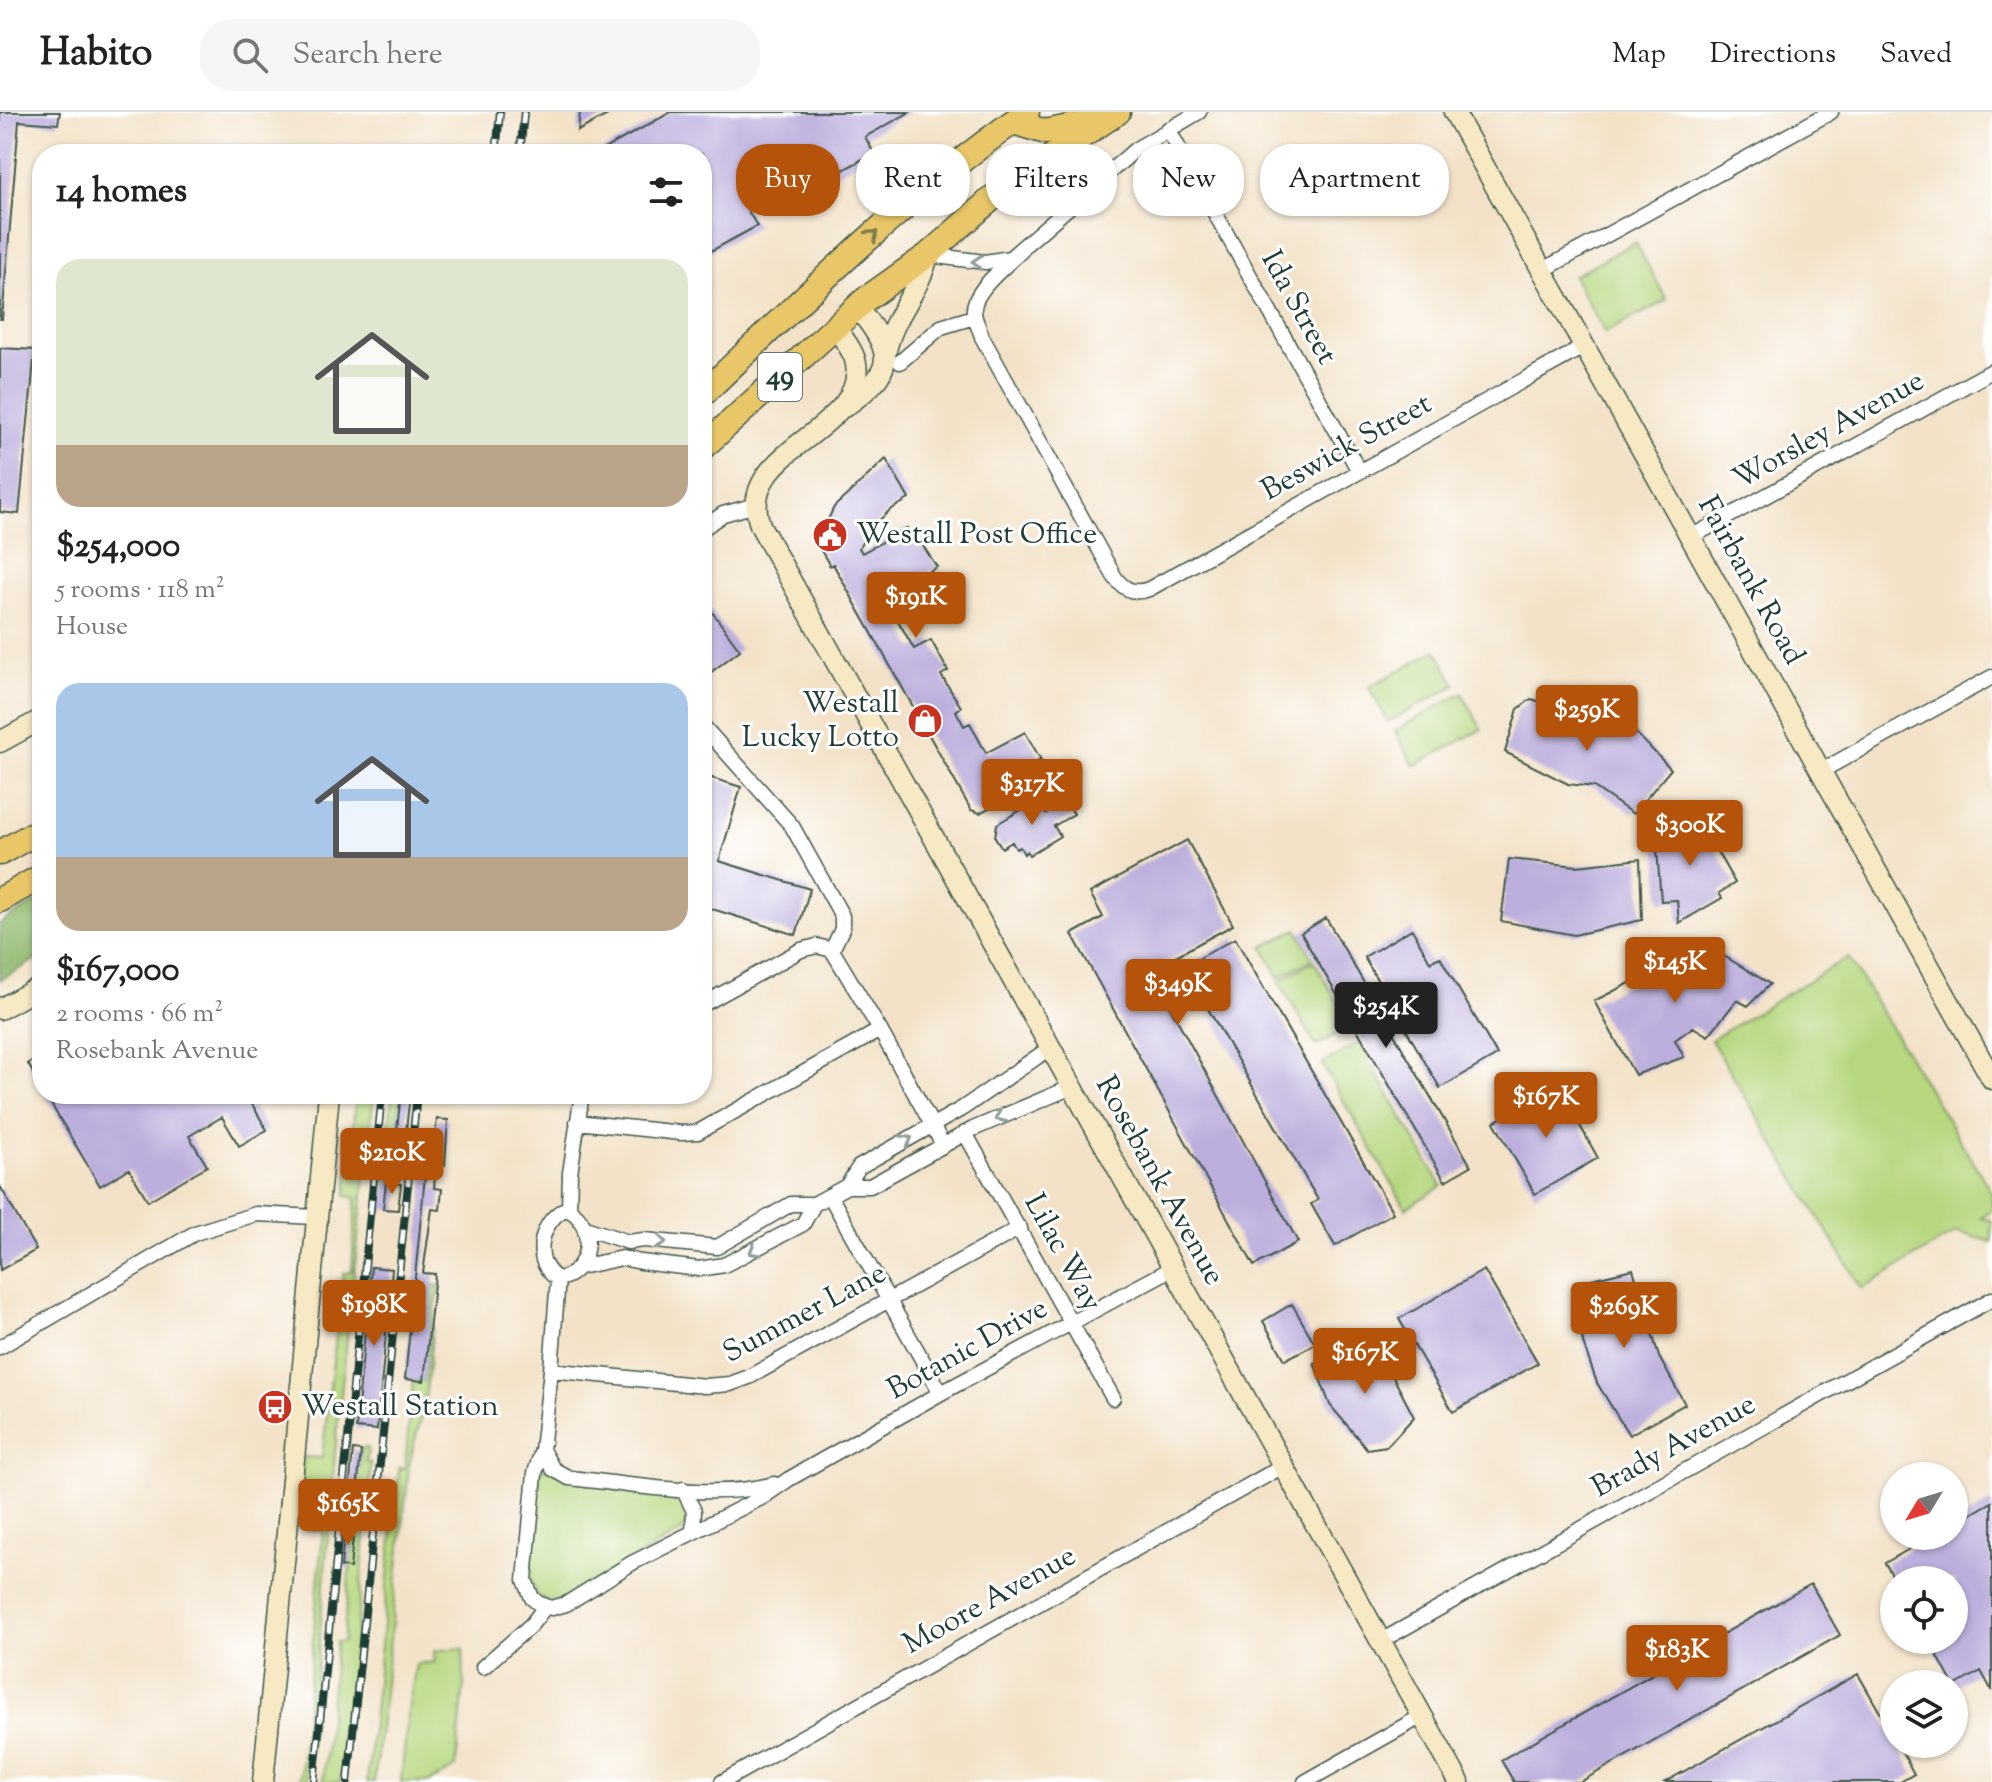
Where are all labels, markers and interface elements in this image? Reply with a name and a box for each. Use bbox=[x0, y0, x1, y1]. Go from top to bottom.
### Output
search box bbox=[200, 19, 760, 91]
text: Habito bbox=[40, 28, 152, 82]
icon: search bbox=[228, 33, 272, 77]
text: Search here bbox=[292, 34, 443, 77]
text: Map bbox=[1612, 35, 1666, 75]
text: Directions bbox=[1710, 35, 1836, 75]
text: Saved bbox=[1880, 35, 1952, 75]
chip: Buy bbox=[736, 144, 840, 216]
chip: Rent bbox=[856, 144, 970, 216]
chip: Filters bbox=[986, 144, 1117, 216]
chip: New bbox=[1133, 144, 1244, 216]
chip: Apartment bbox=[1260, 144, 1449, 216]
text: 14 homes bbox=[56, 168, 187, 217]
icon: filters bbox=[644, 170, 688, 214]
one-way arrow bbox=[864, 231, 879, 245]
street label: Ida Street bbox=[1249, 243, 1347, 373]
one-way arrow bbox=[970, 254, 983, 271]
icon: home bbox=[300, 311, 444, 455]
road number: 49 bbox=[758, 353, 802, 401]
street label: Worsley Avenue bbox=[1725, 361, 1933, 501]
street label: Beswick Street bbox=[1254, 383, 1440, 513]
street label: Fairbank Road bbox=[1686, 489, 1814, 673]
place label: Westall Post Office bbox=[856, 514, 1097, 557]
public building icon: Westall Post Office bbox=[811, 516, 849, 554]
text: $254,000 bbox=[56, 523, 180, 572]
text: 5 rooms · 118 m² bbox=[56, 572, 224, 609]
pin: $191K bbox=[860, 572, 972, 640]
text: $191K bbox=[885, 579, 947, 616]
text: House bbox=[56, 609, 128, 646]
place label: Westall Lucky Lotto bbox=[742, 683, 899, 760]
pin: $259K bbox=[1531, 685, 1643, 753]
text: $259K bbox=[1554, 692, 1620, 729]
shop icon: Westall Lucky Lotto bbox=[906, 702, 944, 740]
icon: home bbox=[300, 735, 444, 879]
pin: $317K bbox=[976, 759, 1088, 827]
text: $317K bbox=[999, 766, 1065, 803]
pin: $300K bbox=[1634, 800, 1746, 868]
text: $300K bbox=[1655, 807, 1725, 844]
pin: $145K bbox=[1619, 937, 1731, 1005]
text: $145K bbox=[1643, 944, 1707, 981]
text: $167,000 bbox=[56, 947, 180, 996]
pin: $349K bbox=[1122, 959, 1234, 1027]
text: $349K bbox=[1144, 966, 1212, 1003]
pin: $254K bbox=[1330, 982, 1442, 1050]
text: $254K bbox=[1353, 989, 1419, 1026]
text: 2 rooms · 66 m² bbox=[56, 996, 223, 1033]
text: Rosebank Avenue bbox=[56, 1033, 258, 1070]
street label: Rosebank Avenue bbox=[1084, 1068, 1234, 1294]
pin: $167K bbox=[1490, 1072, 1602, 1140]
text: $167K bbox=[1512, 1079, 1580, 1116]
one-way arrow bbox=[994, 1107, 1008, 1123]
pin: $210K bbox=[336, 1128, 448, 1196]
one-way arrow bbox=[898, 1134, 912, 1150]
text: $210K bbox=[358, 1135, 426, 1172]
street label: Lilac Way bbox=[1012, 1186, 1112, 1320]
one-way arrow bbox=[655, 1233, 668, 1250]
one-way arrow bbox=[748, 1241, 763, 1256]
street label: Summer Lane bbox=[716, 1253, 894, 1375]
pin: $198K bbox=[318, 1280, 430, 1348]
pin: $269K bbox=[1568, 1282, 1680, 1350]
text: $198K bbox=[341, 1287, 407, 1324]
street label: Botanic Drive bbox=[880, 1288, 1056, 1412]
text: $269K bbox=[1589, 1289, 1659, 1326]
pin: $167K bbox=[1309, 1328, 1421, 1396]
text: $167K bbox=[1331, 1335, 1399, 1372]
street label: Brady Avenue bbox=[1584, 1384, 1764, 1510]
place label: Westall Station bbox=[301, 1386, 499, 1429]
bus stop icon: Westall Station bbox=[256, 1388, 294, 1426]
north arrow bbox=[1880, 1462, 1968, 1550]
map controls bbox=[1880, 1462, 1968, 1758]
pin: $165K bbox=[292, 1479, 404, 1547]
text: $165K bbox=[316, 1486, 380, 1523]
street label: Moore Avenue bbox=[896, 1536, 1084, 1666]
button: locate bbox=[1880, 1566, 1968, 1654]
pin: $183K bbox=[1621, 1625, 1733, 1693]
text: $183K bbox=[1644, 1632, 1710, 1669]
button: layers bbox=[1880, 1670, 1968, 1758]

